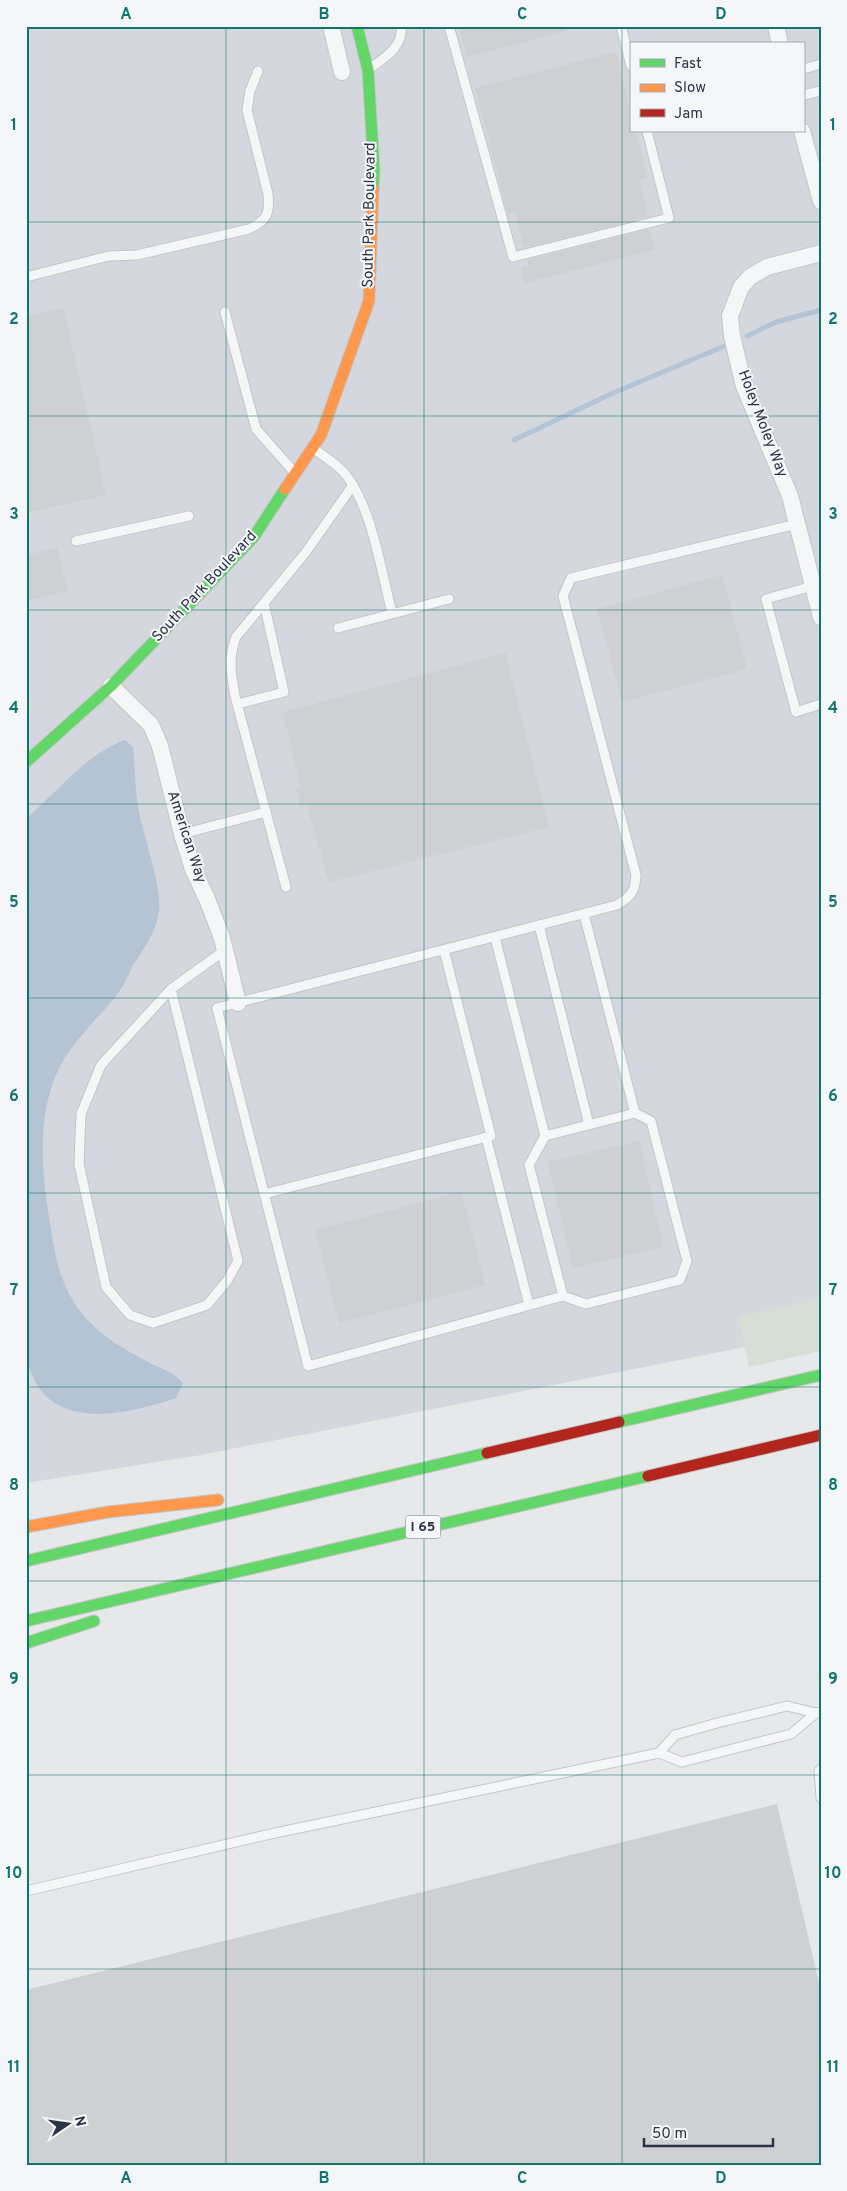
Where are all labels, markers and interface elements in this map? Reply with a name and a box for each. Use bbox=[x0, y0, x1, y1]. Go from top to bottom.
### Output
text: A bbox=[120, 5, 132, 25]
text: B bbox=[318, 5, 330, 25]
text: C bbox=[517, 5, 527, 25]
text: D bbox=[715, 5, 727, 25]
legend bbox=[630, 42, 804, 132]
text: Fast bbox=[674, 55, 702, 74]
text: Slow bbox=[674, 79, 706, 98]
text: Jam bbox=[674, 105, 703, 124]
text: 1 bbox=[11, 116, 17, 136]
text: 1 bbox=[830, 116, 836, 136]
street label: South Park Boulevard bbox=[359, 142, 381, 288]
text: 2 bbox=[9, 310, 19, 330]
text: 2 bbox=[828, 310, 838, 330]
street label: Holey Moley Way bbox=[733, 368, 791, 480]
text: 3 bbox=[9, 505, 19, 525]
text: 3 bbox=[828, 505, 838, 525]
street label: South Park Boulevard bbox=[149, 527, 261, 647]
text: 4 bbox=[9, 699, 19, 719]
text: 4 bbox=[828, 699, 838, 719]
street label: American Way bbox=[162, 788, 210, 886]
text: 5 bbox=[9, 893, 19, 913]
text: 5 bbox=[828, 893, 838, 913]
text: 6 bbox=[9, 1087, 19, 1107]
text: 6 bbox=[828, 1087, 838, 1107]
text: 7 bbox=[10, 1281, 18, 1301]
text: 7 bbox=[829, 1281, 837, 1301]
text: 8 bbox=[9, 1476, 19, 1496]
text: 8 bbox=[828, 1476, 838, 1496]
road number: I 65 bbox=[406, 1515, 440, 1538]
text: 9 bbox=[9, 1670, 19, 1690]
text: 9 bbox=[828, 1670, 838, 1690]
text: 10 bbox=[6, 1864, 22, 1884]
text: 10 bbox=[825, 1864, 841, 1884]
text: 11 bbox=[8, 2058, 20, 2078]
text: 11 bbox=[827, 2058, 839, 2078]
north arrow bbox=[42, 2098, 92, 2148]
text: N bbox=[70, 2115, 89, 2128]
scale bar bbox=[644, 2116, 773, 2148]
text: 50 m bbox=[652, 2125, 687, 2144]
text: A bbox=[120, 2169, 132, 2189]
text: B bbox=[318, 2169, 330, 2189]
text: C bbox=[517, 2169, 527, 2189]
text: D bbox=[715, 2169, 727, 2189]

